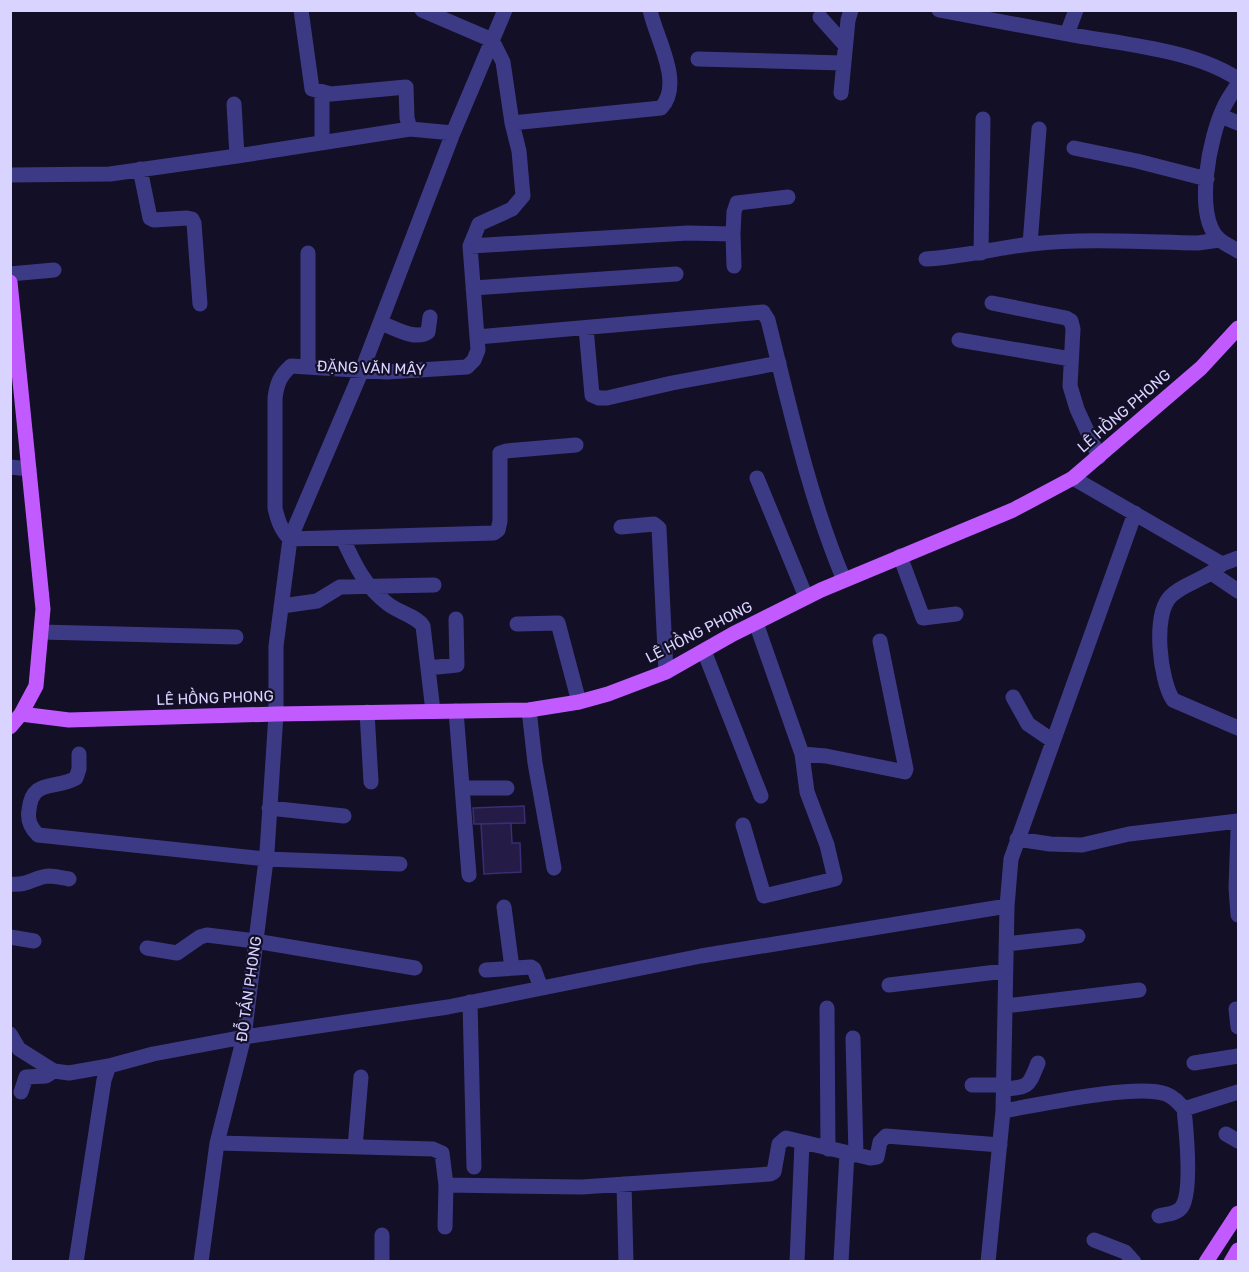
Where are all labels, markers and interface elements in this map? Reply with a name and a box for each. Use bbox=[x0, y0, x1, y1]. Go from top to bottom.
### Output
street label: ĐẶNG VĂN MÂY bbox=[317, 357, 426, 379]
street label: LÊ HỒNG PHONG bbox=[1073, 364, 1174, 456]
street label: LÊ HỒNG PHONG bbox=[642, 596, 755, 667]
street label: LÊ HỒNG PHONG bbox=[156, 685, 274, 709]
street label: ĐỖ TẤN PHONG bbox=[231, 935, 265, 1043]

